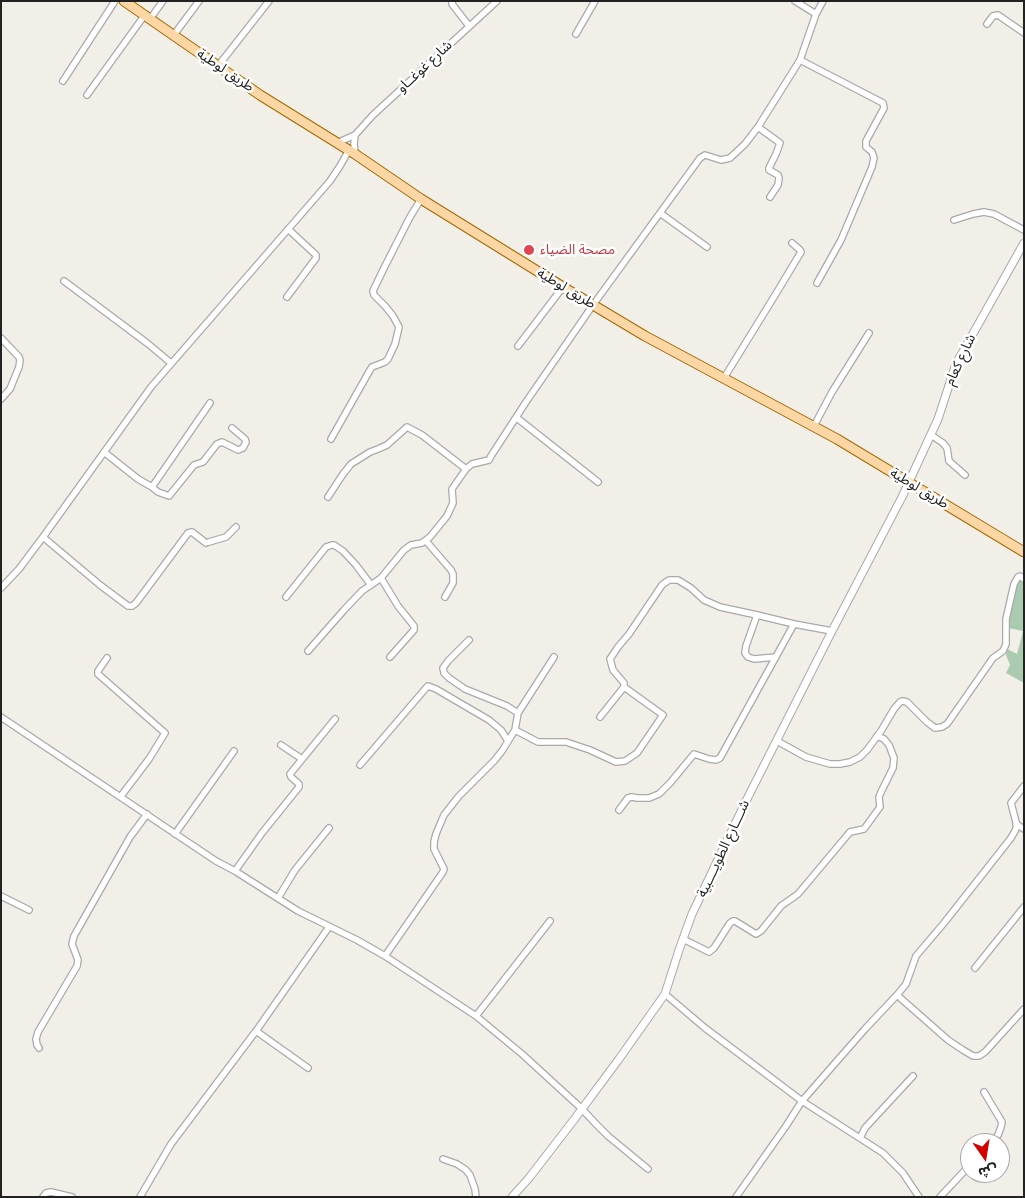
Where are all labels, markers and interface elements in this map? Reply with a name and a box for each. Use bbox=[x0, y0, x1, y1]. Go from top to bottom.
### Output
street label: شارع غوغــاو bbox=[394, 37, 456, 97]
street label: طريق لوطية bbox=[193, 46, 257, 96]
place label: مصحة الضياء bbox=[540, 242, 615, 258]
marker: مصحة الضياء bbox=[522, 243, 536, 257]
street label: طريق لوطية bbox=[534, 265, 598, 313]
street label: شارع كعام bbox=[942, 332, 980, 388]
street label: طريق لوطية bbox=[887, 465, 951, 513]
street label: شــــارع الطويــــبية bbox=[694, 798, 754, 900]
north arrow bbox=[960, 1133, 1010, 1183]
text: ش bbox=[977, 1162, 999, 1182]

